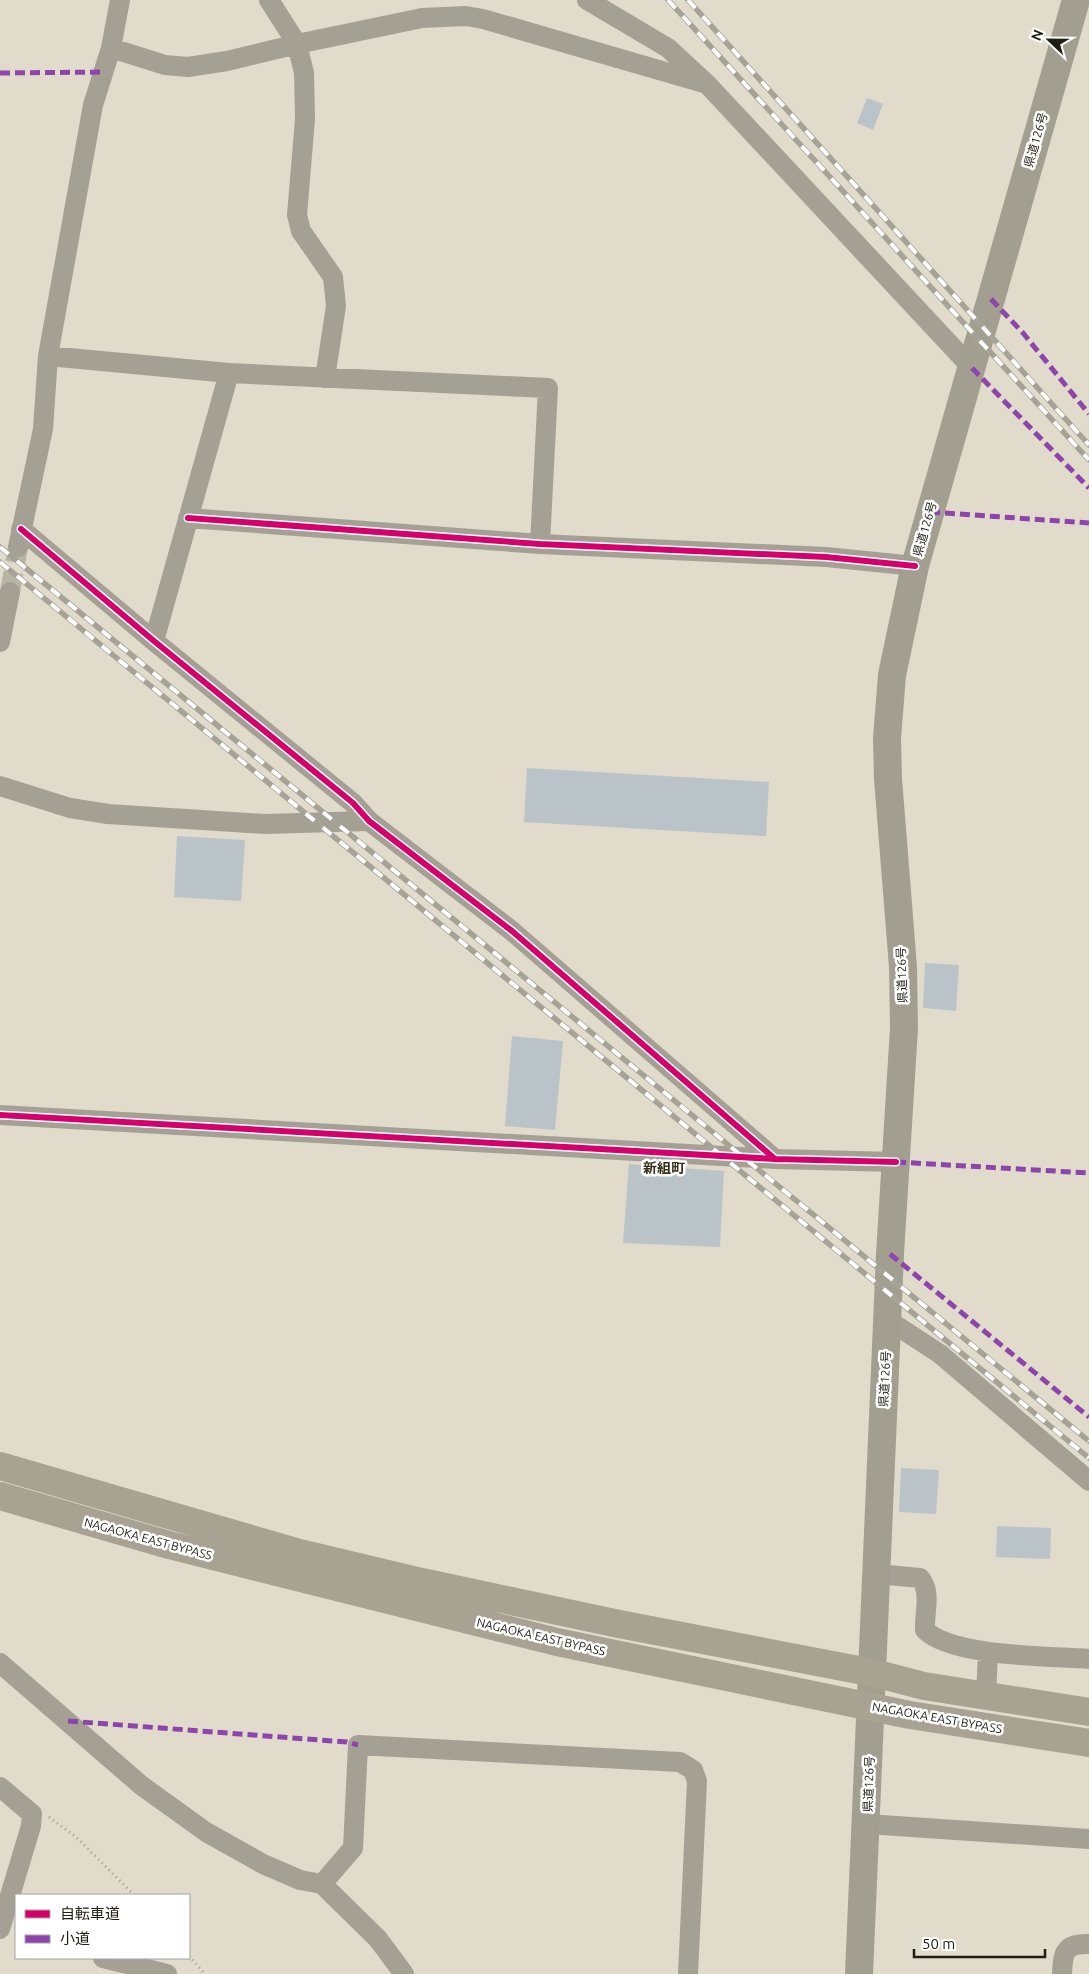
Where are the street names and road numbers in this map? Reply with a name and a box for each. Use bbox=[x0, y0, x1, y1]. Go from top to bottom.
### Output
street label: 県道126号 bbox=[1022, 111, 1050, 169]
street label: 県道126号 bbox=[911, 500, 939, 558]
street label: 県道126号 bbox=[894, 947, 909, 1003]
street label: 県道126号 bbox=[877, 1351, 892, 1407]
street label: NAGAOKA EAST BYPASS bbox=[83, 1515, 213, 1562]
street label: NAGAOKA EAST BYPASS bbox=[476, 1615, 607, 1658]
street label: NAGAOKA EAST BYPASS bbox=[871, 1700, 1003, 1735]
street label: 県道126号 bbox=[861, 1756, 876, 1812]

